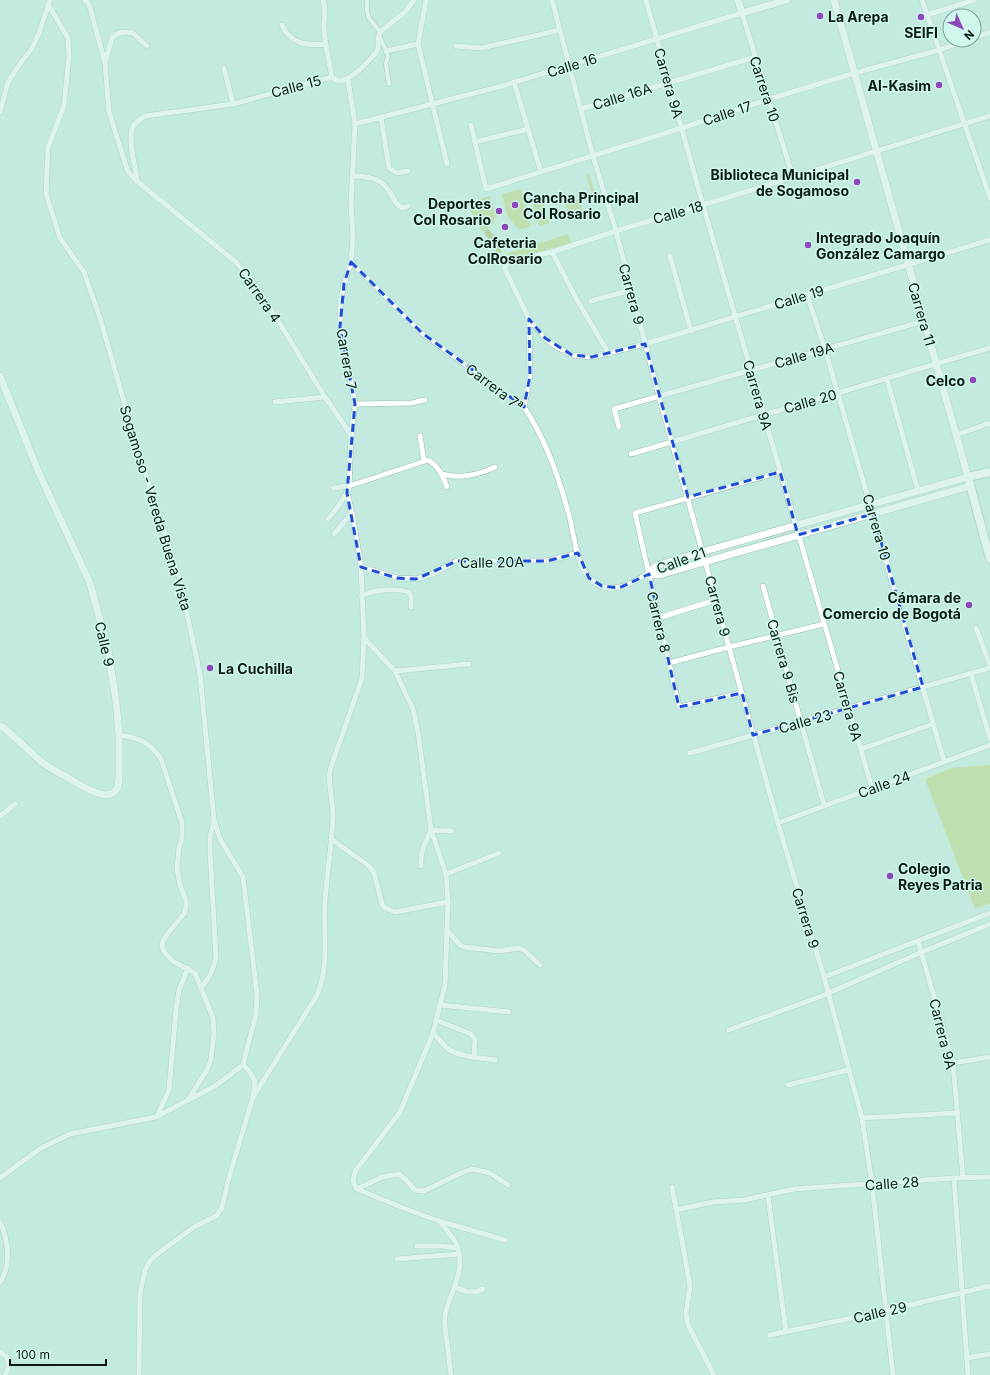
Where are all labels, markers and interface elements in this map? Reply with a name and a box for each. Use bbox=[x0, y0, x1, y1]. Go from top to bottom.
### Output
place label: La Arepa bbox=[828, 8, 889, 25]
north arrow bbox=[942, 8, 982, 48]
marker: La Arepa bbox=[815, 11, 825, 21]
marker: SEIFI bbox=[916, 12, 926, 22]
place label: SEIFI bbox=[904, 24, 938, 41]
text: N bbox=[961, 27, 977, 43]
street label: Carrera 9A bbox=[651, 46, 687, 120]
street label: Calle 16 bbox=[545, 49, 599, 81]
street label: Carrera 10 bbox=[746, 54, 784, 124]
street label: Calle 15 bbox=[269, 71, 323, 101]
place label: Al-Kasim bbox=[868, 77, 931, 94]
street label: Calle 16A bbox=[590, 79, 654, 113]
marker: Al-Kasim bbox=[934, 80, 944, 90]
street label: Calle 17 bbox=[700, 97, 754, 129]
place label: Biblioteca Municipal de Sogamoso bbox=[711, 166, 849, 199]
marker: Biblioteca Municipal de Sogamoso bbox=[852, 177, 862, 187]
place label: Cancha Principal Col Rosario bbox=[523, 189, 639, 222]
place label: Deportes Col Rosario bbox=[413, 195, 491, 228]
street label: Calle 18 bbox=[651, 197, 705, 227]
marker: Cancha Principal Col Rosario bbox=[510, 200, 520, 210]
marker: Deportes Col Rosario bbox=[494, 206, 504, 216]
marker: Cafeteria ColRosario bbox=[500, 222, 510, 232]
place label: Integrado Joaquín González Camargo bbox=[816, 229, 946, 262]
place label: Cafeteria ColRosario bbox=[468, 234, 543, 267]
marker: Integrado Joaquín González Camargo bbox=[803, 240, 813, 250]
street label: Carrera 9 bbox=[616, 262, 648, 326]
street label: Carrera 4 bbox=[235, 264, 285, 326]
street label: Carrera 11 bbox=[905, 280, 939, 348]
street label: Calle 19 bbox=[772, 281, 826, 313]
street label: Carrera 7 bbox=[333, 327, 361, 391]
street label: Calle 19A bbox=[772, 338, 836, 372]
street label: Carrera 9A bbox=[740, 358, 776, 432]
street label: Carrera 7ª bbox=[463, 360, 527, 414]
place label: Celco bbox=[926, 372, 965, 389]
marker: Celco bbox=[968, 375, 978, 385]
street label: Calle 20 bbox=[782, 385, 838, 417]
street label: Sogamoso - Vereda Buena Vista bbox=[117, 403, 195, 613]
street label: Carrera 10 bbox=[859, 492, 895, 562]
street label: Calle 21 bbox=[654, 543, 708, 577]
street label: Calle 20A bbox=[460, 553, 524, 571]
street label: Carrera 9 bbox=[702, 574, 734, 638]
place label: Cámara de Comercio de Bogotá bbox=[823, 589, 961, 622]
street label: Carrera 8 bbox=[644, 590, 674, 654]
marker: Cámara de Comercio de Bogotá bbox=[964, 600, 974, 610]
street label: Carrera 9 Bis bbox=[764, 617, 804, 705]
street label: Calle 9 bbox=[92, 620, 118, 668]
place label: La Cuchilla bbox=[218, 660, 293, 677]
marker: La Cuchilla bbox=[205, 663, 215, 673]
street label: Carrera 9A bbox=[830, 669, 866, 743]
street label: Calle 23 bbox=[777, 705, 833, 737]
street label: Calle 24 bbox=[856, 767, 912, 801]
place label: Colegio Reyes Patria bbox=[898, 860, 983, 893]
marker: Colegio Reyes Patria bbox=[885, 871, 895, 881]
street label: Carrera 9 bbox=[789, 886, 823, 950]
street label: Carrera 9A bbox=[926, 997, 960, 1071]
street label: Calle 28 bbox=[864, 1173, 920, 1193]
street label: Calle 29 bbox=[852, 1298, 908, 1326]
scale bar bbox=[10, 1341, 106, 1367]
text: 100 m bbox=[16, 1347, 50, 1362]

